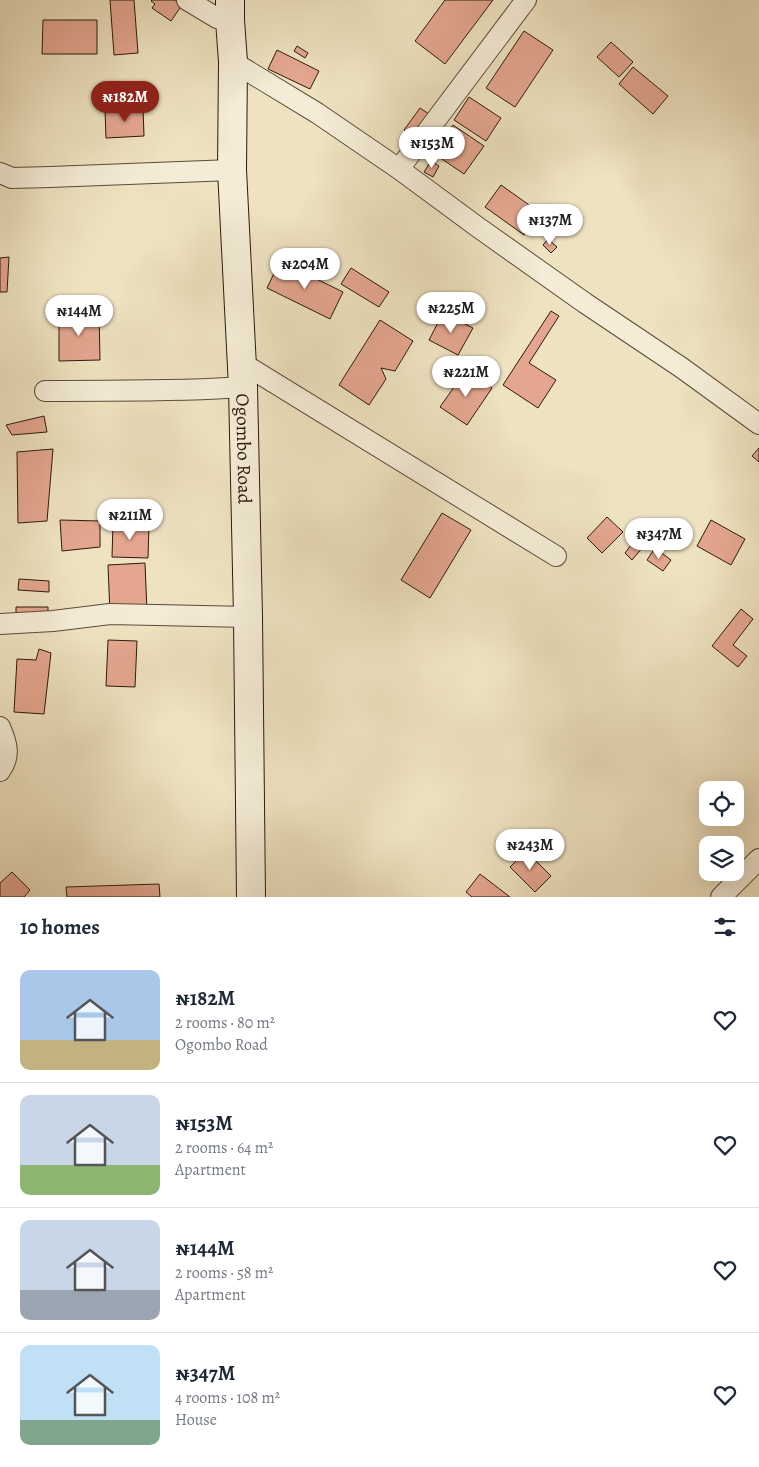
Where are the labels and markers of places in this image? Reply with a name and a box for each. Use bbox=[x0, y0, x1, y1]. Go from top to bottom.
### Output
pin: ₦182M bbox=[90, 80, 160, 123]
pin: ₦153M bbox=[397, 126, 467, 169]
pin: ₦137M bbox=[515, 204, 585, 246]
pin: ₦204M bbox=[270, 248, 340, 290]
pin: ₦225M bbox=[416, 292, 486, 334]
pin: ₦144M bbox=[44, 294, 114, 337]
pin: ₦221M bbox=[431, 356, 501, 398]
pin: ₦211M bbox=[95, 498, 165, 541]
pin: ₦347M bbox=[624, 518, 694, 560]
pin: ₦243M bbox=[495, 828, 565, 871]

